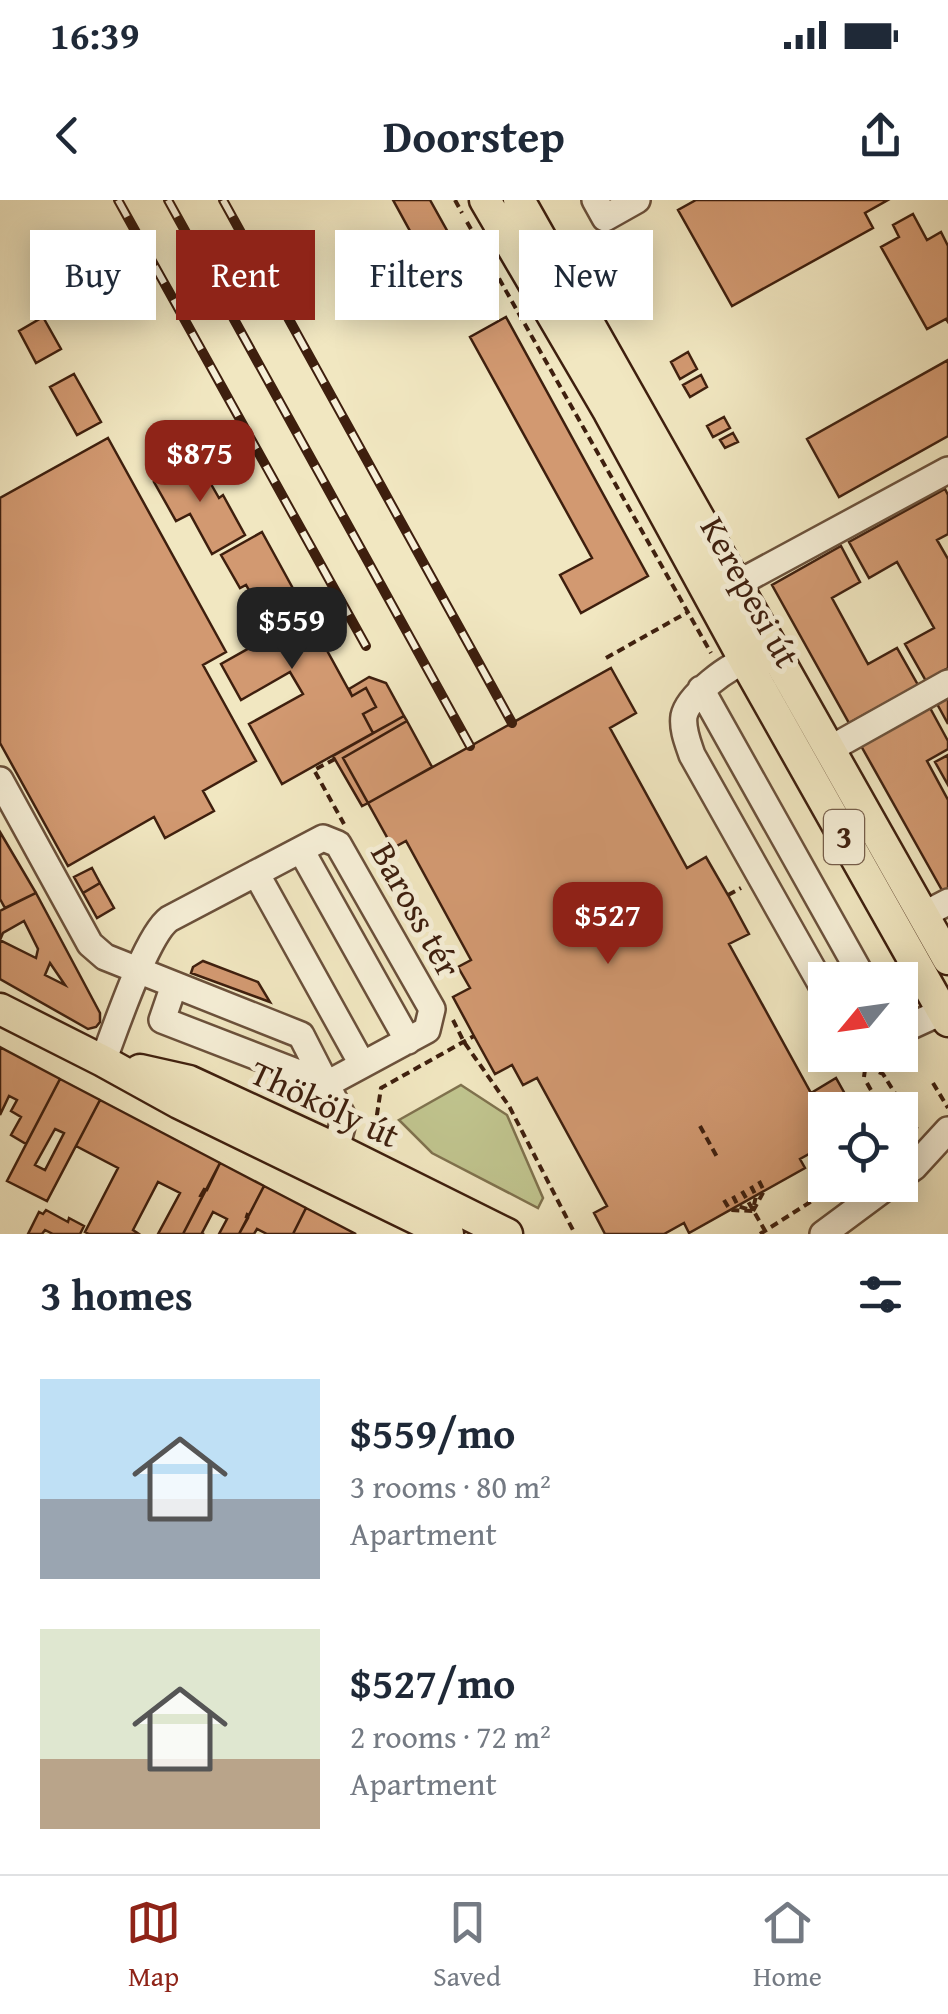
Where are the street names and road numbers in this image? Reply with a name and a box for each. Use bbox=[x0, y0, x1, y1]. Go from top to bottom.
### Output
street label: Kerepesi út bbox=[688, 507, 813, 676]
road number: 3 bbox=[824, 810, 864, 864]
street label: Baross tér bbox=[359, 833, 474, 986]
street label: Thököly út bbox=[242, 1047, 408, 1160]

